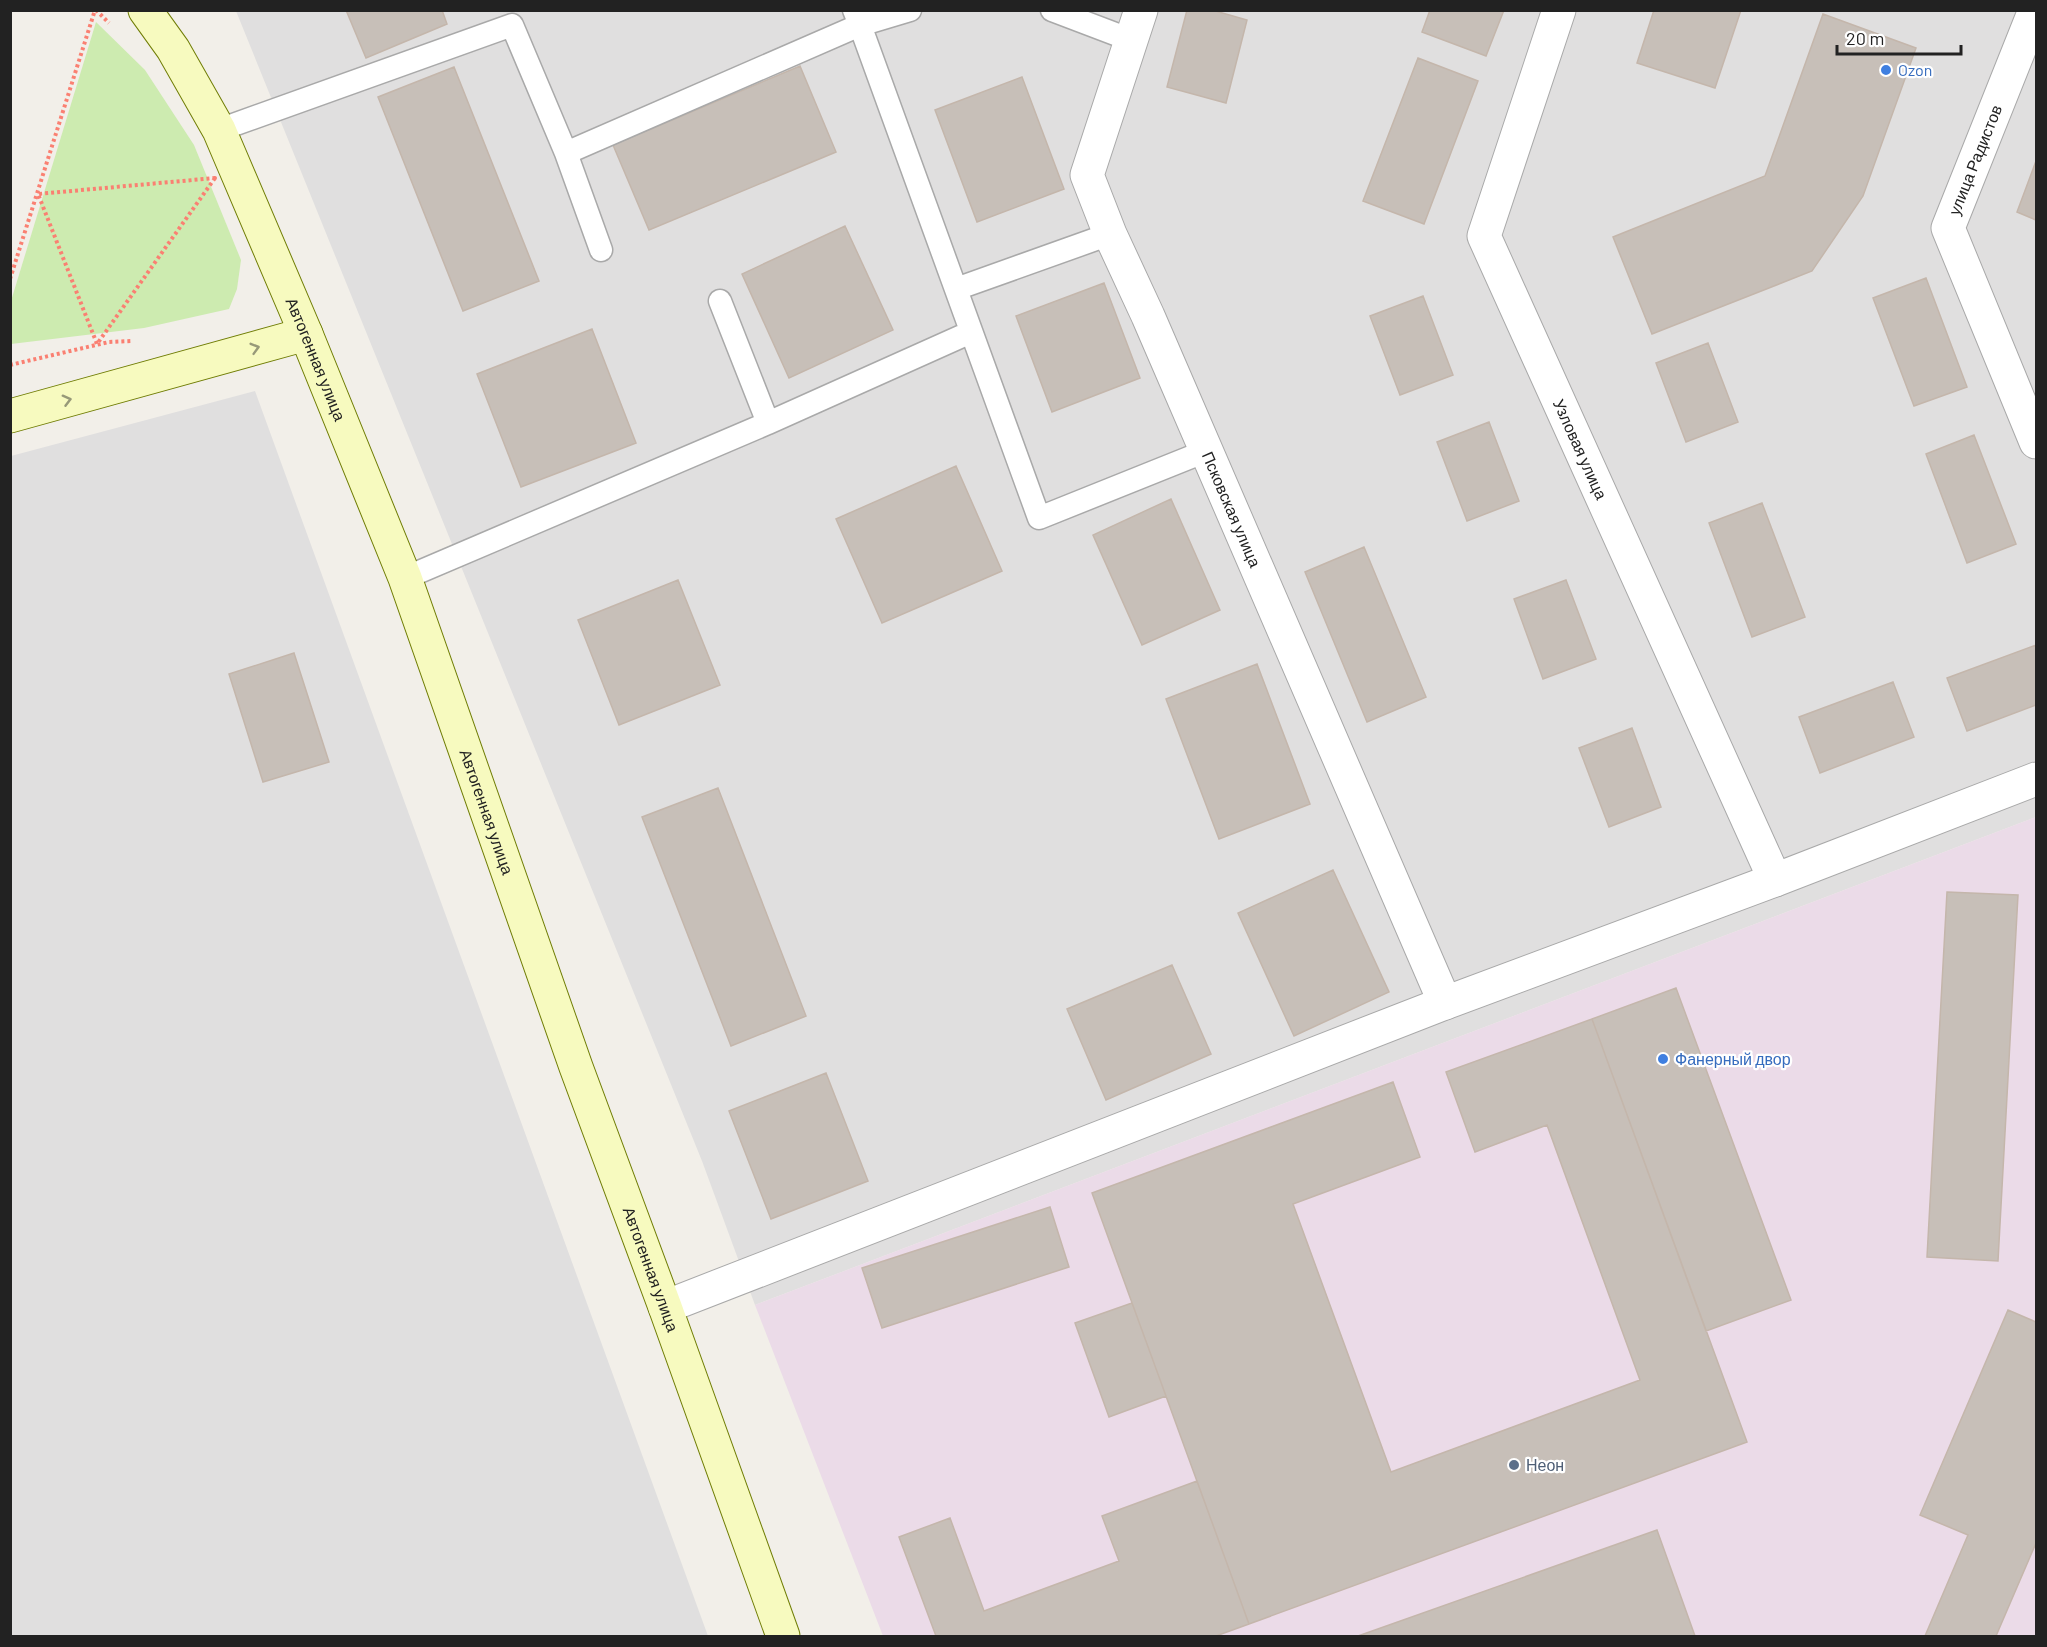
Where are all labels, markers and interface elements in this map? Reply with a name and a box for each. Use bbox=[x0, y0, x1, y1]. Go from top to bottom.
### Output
scale bar bbox=[1837, 18, 1962, 56]
text: 20 m bbox=[1846, 27, 1884, 49]
place label: Ozon bbox=[1898, 60, 1932, 79]
marker: Ozon bbox=[1879, 63, 1893, 77]
street label: улица Радистов bbox=[1944, 102, 2005, 218]
street label: Автогенная улица bbox=[282, 294, 350, 424]
one-way arrow bbox=[249, 343, 260, 355]
one-way arrow bbox=[61, 395, 72, 407]
street label: Узловая улица bbox=[1550, 396, 1612, 502]
street label: Псковская улица bbox=[1199, 448, 1265, 570]
street label: Автогенная улица bbox=[457, 746, 518, 877]
place label: Фанерный двор bbox=[1675, 1049, 1791, 1068]
marker: Фанерный двор bbox=[1656, 1052, 1670, 1066]
street label: Автогенная улица bbox=[620, 1204, 683, 1334]
place label: Неон bbox=[1526, 1455, 1564, 1474]
marker: Неон bbox=[1507, 1458, 1521, 1472]

